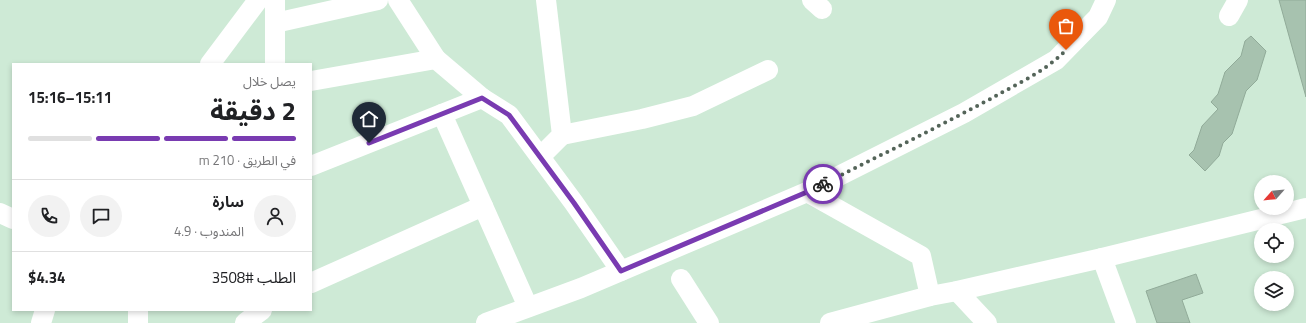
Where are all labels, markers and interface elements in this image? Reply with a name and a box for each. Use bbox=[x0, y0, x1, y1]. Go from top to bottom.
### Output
pin bbox=[1049, 9, 1083, 50]
icon: bag bbox=[1055, 15, 1077, 37]
text: يصل خلال bbox=[243, 71, 296, 91]
text: 15:11–15:16 bbox=[28, 86, 112, 109]
text: 2 دقيقة bbox=[210, 91, 296, 130]
pin bbox=[352, 102, 386, 143]
icon: home bbox=[358, 108, 380, 130]
text: في الطريق · 210 m bbox=[199, 150, 296, 170]
courier bbox=[803, 164, 843, 204]
icon: bike bbox=[812, 173, 834, 195]
north arrow bbox=[1254, 175, 1294, 215]
map controls bbox=[1254, 175, 1294, 311]
text: سارة bbox=[212, 190, 244, 213]
button: phone bbox=[28, 195, 70, 237]
button: chat bbox=[80, 195, 122, 237]
button: person bbox=[254, 195, 296, 237]
text: المندوب · 4.9 bbox=[174, 221, 244, 241]
button: locate bbox=[1254, 223, 1294, 263]
text: $4.34 bbox=[28, 266, 65, 289]
text: الطلب #3508 bbox=[212, 266, 296, 289]
button: layers bbox=[1254, 271, 1294, 311]

